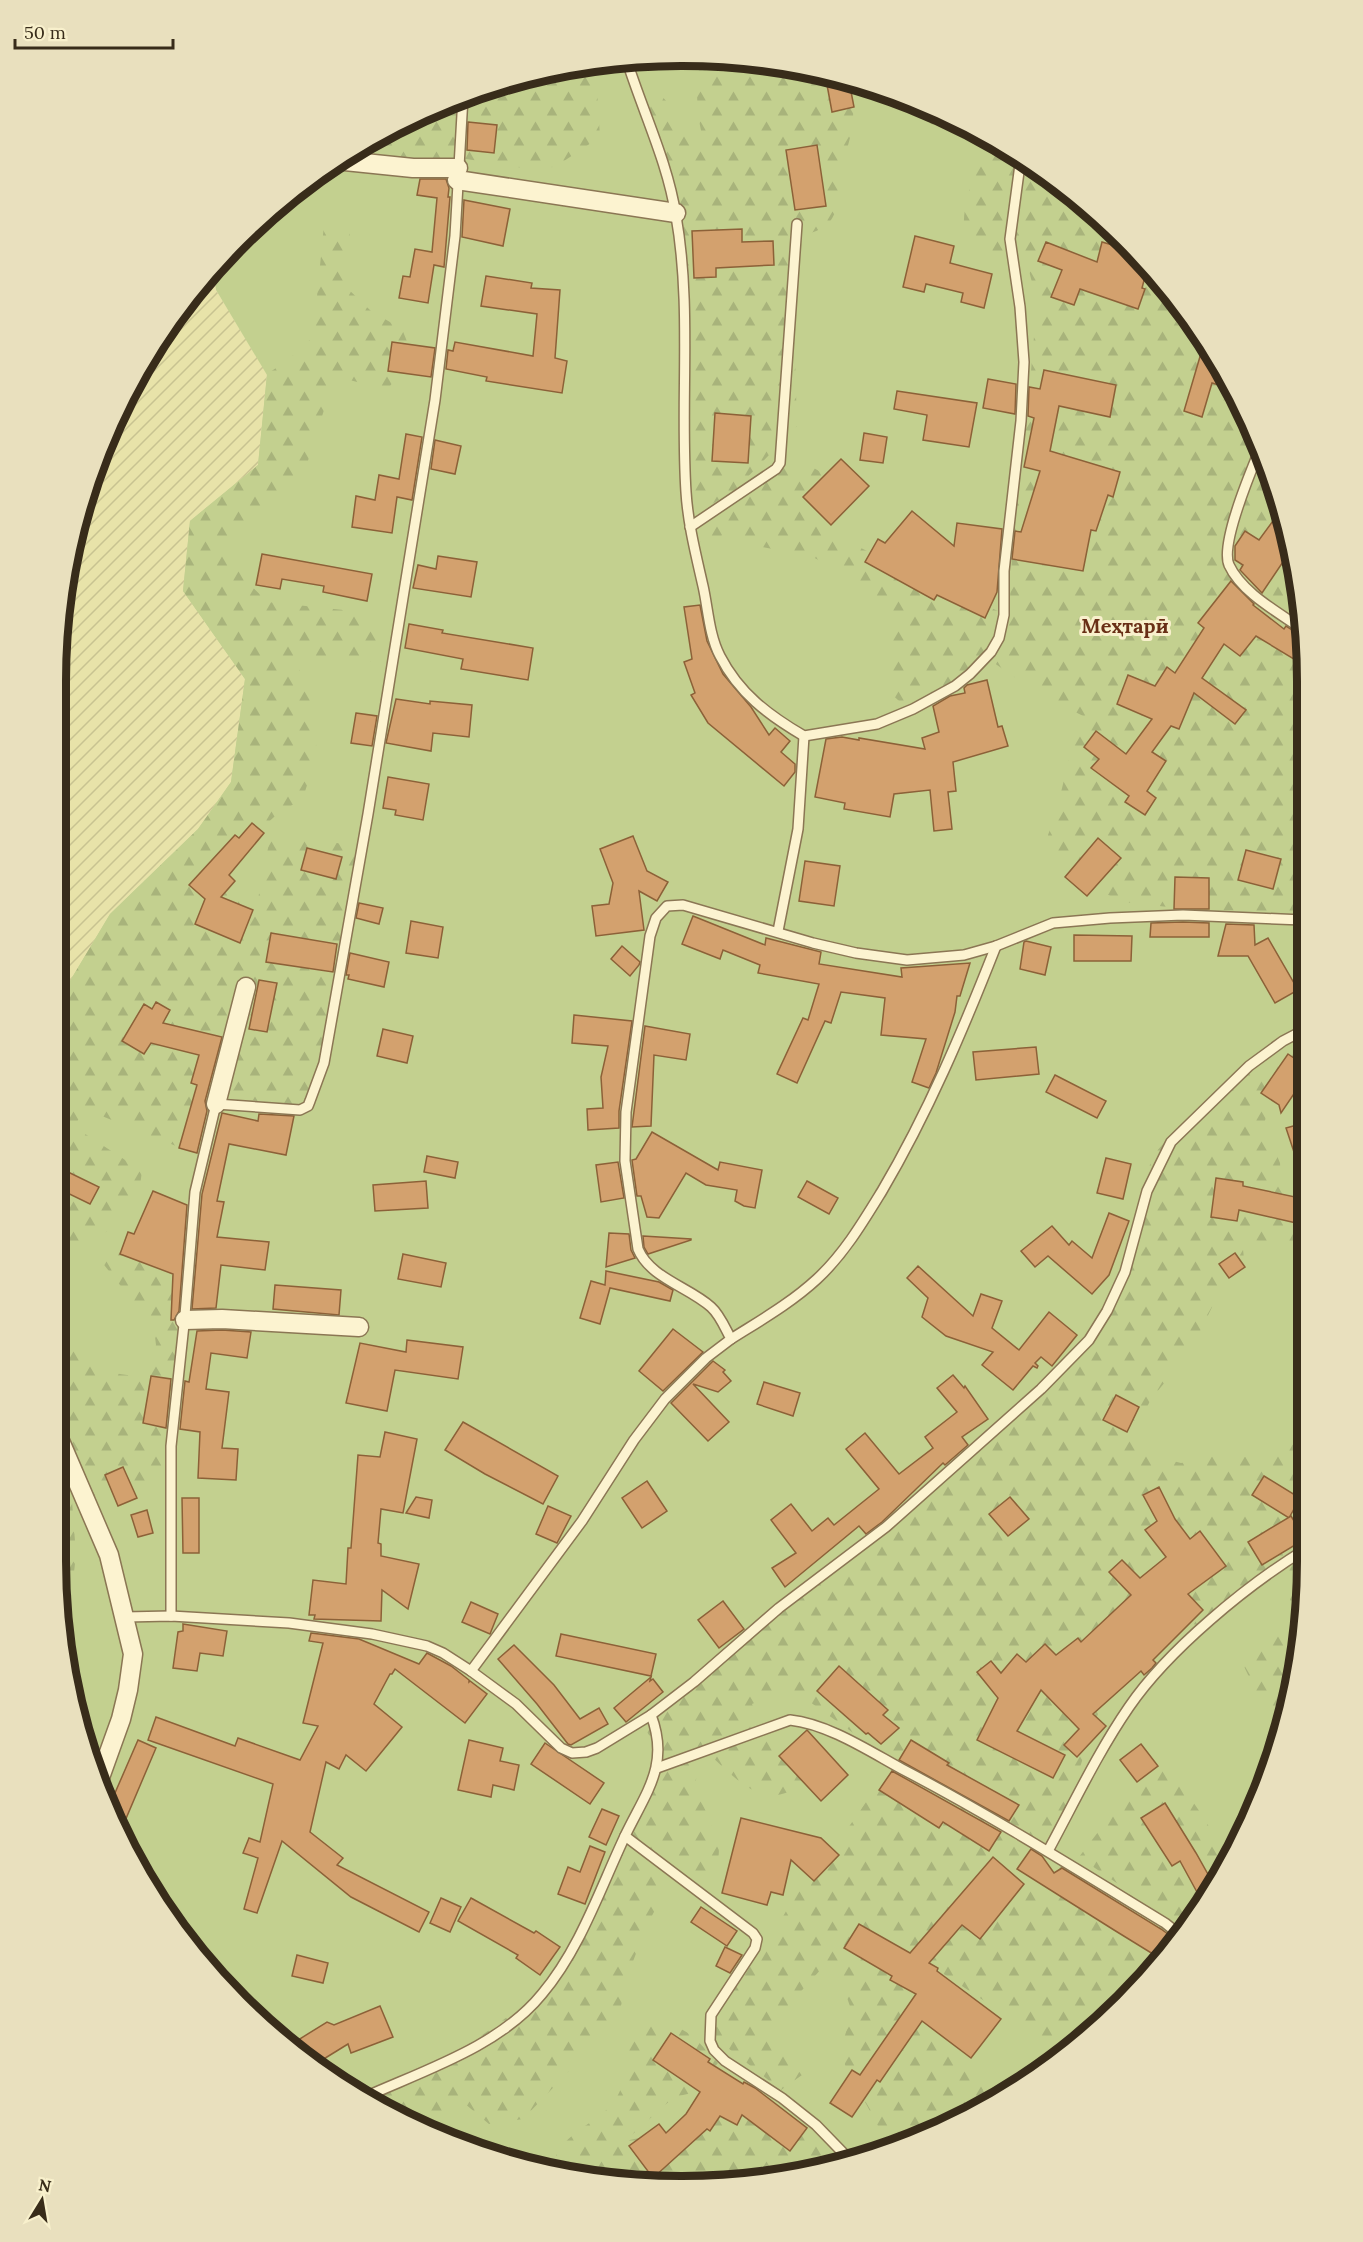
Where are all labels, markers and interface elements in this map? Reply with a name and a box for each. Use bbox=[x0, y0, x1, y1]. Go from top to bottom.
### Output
scale bar bbox=[15, 12, 172, 50]
text: 50 m bbox=[24, 21, 66, 44]
district label: Меҳтарӣ bbox=[1081, 613, 1169, 638]
north arrow bbox=[12, 2170, 72, 2230]
text: N bbox=[37, 2174, 53, 2196]

